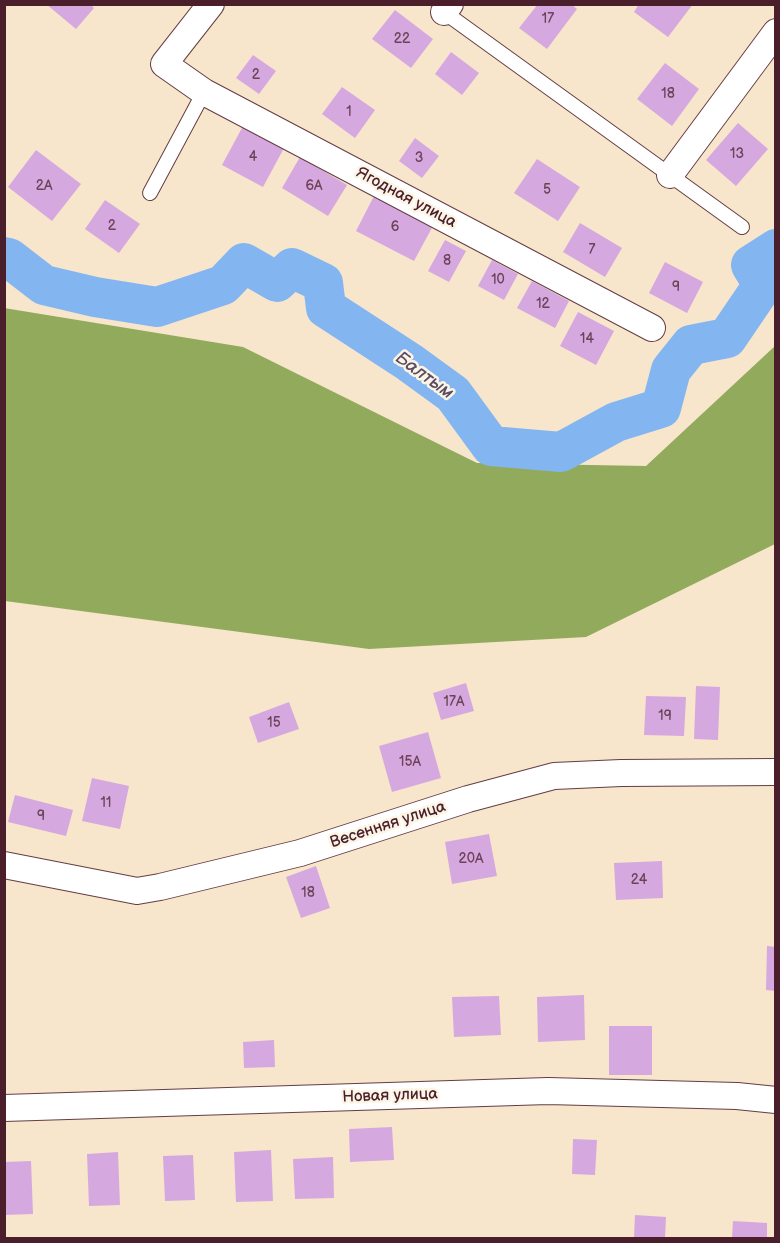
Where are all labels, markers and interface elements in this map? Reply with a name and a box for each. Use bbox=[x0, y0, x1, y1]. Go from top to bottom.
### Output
house number: 17 bbox=[542, 11, 554, 27]
house number: 22 bbox=[394, 31, 410, 47]
house number: 2 bbox=[252, 67, 260, 83]
house number: 18 bbox=[661, 86, 675, 102]
house number: 1 bbox=[346, 104, 352, 120]
house number: 13 bbox=[730, 146, 744, 162]
house number: 4 bbox=[249, 149, 257, 165]
house number: 3 bbox=[415, 150, 423, 166]
street label: Ягодная улица bbox=[353, 164, 459, 232]
house number: 2А bbox=[36, 178, 52, 194]
house number: 6А bbox=[305, 178, 323, 194]
house number: 5 bbox=[543, 182, 551, 198]
house number: 2 bbox=[108, 218, 116, 234]
house number: 6 bbox=[391, 219, 399, 235]
house number: 7 bbox=[589, 242, 595, 258]
house number: 8 bbox=[443, 253, 451, 269]
house number: 10 bbox=[491, 272, 505, 288]
house number: 9 bbox=[672, 279, 680, 295]
house number: 12 bbox=[536, 296, 550, 312]
house number: 14 bbox=[580, 331, 594, 347]
water label: Балтым bbox=[391, 348, 457, 404]
house number: 17А bbox=[444, 694, 464, 710]
house number: 19 bbox=[658, 708, 672, 724]
house number: 15 bbox=[267, 715, 281, 731]
house number: 15А bbox=[399, 754, 421, 770]
house number: 11 bbox=[101, 795, 111, 811]
street label: Весенняя улица bbox=[328, 797, 448, 853]
house number: 9 bbox=[37, 808, 45, 824]
house number: 20А bbox=[459, 851, 483, 867]
house number: 24 bbox=[631, 872, 647, 888]
house number: 18 bbox=[301, 885, 315, 901]
street label: Новая улица bbox=[342, 1085, 438, 1107]

